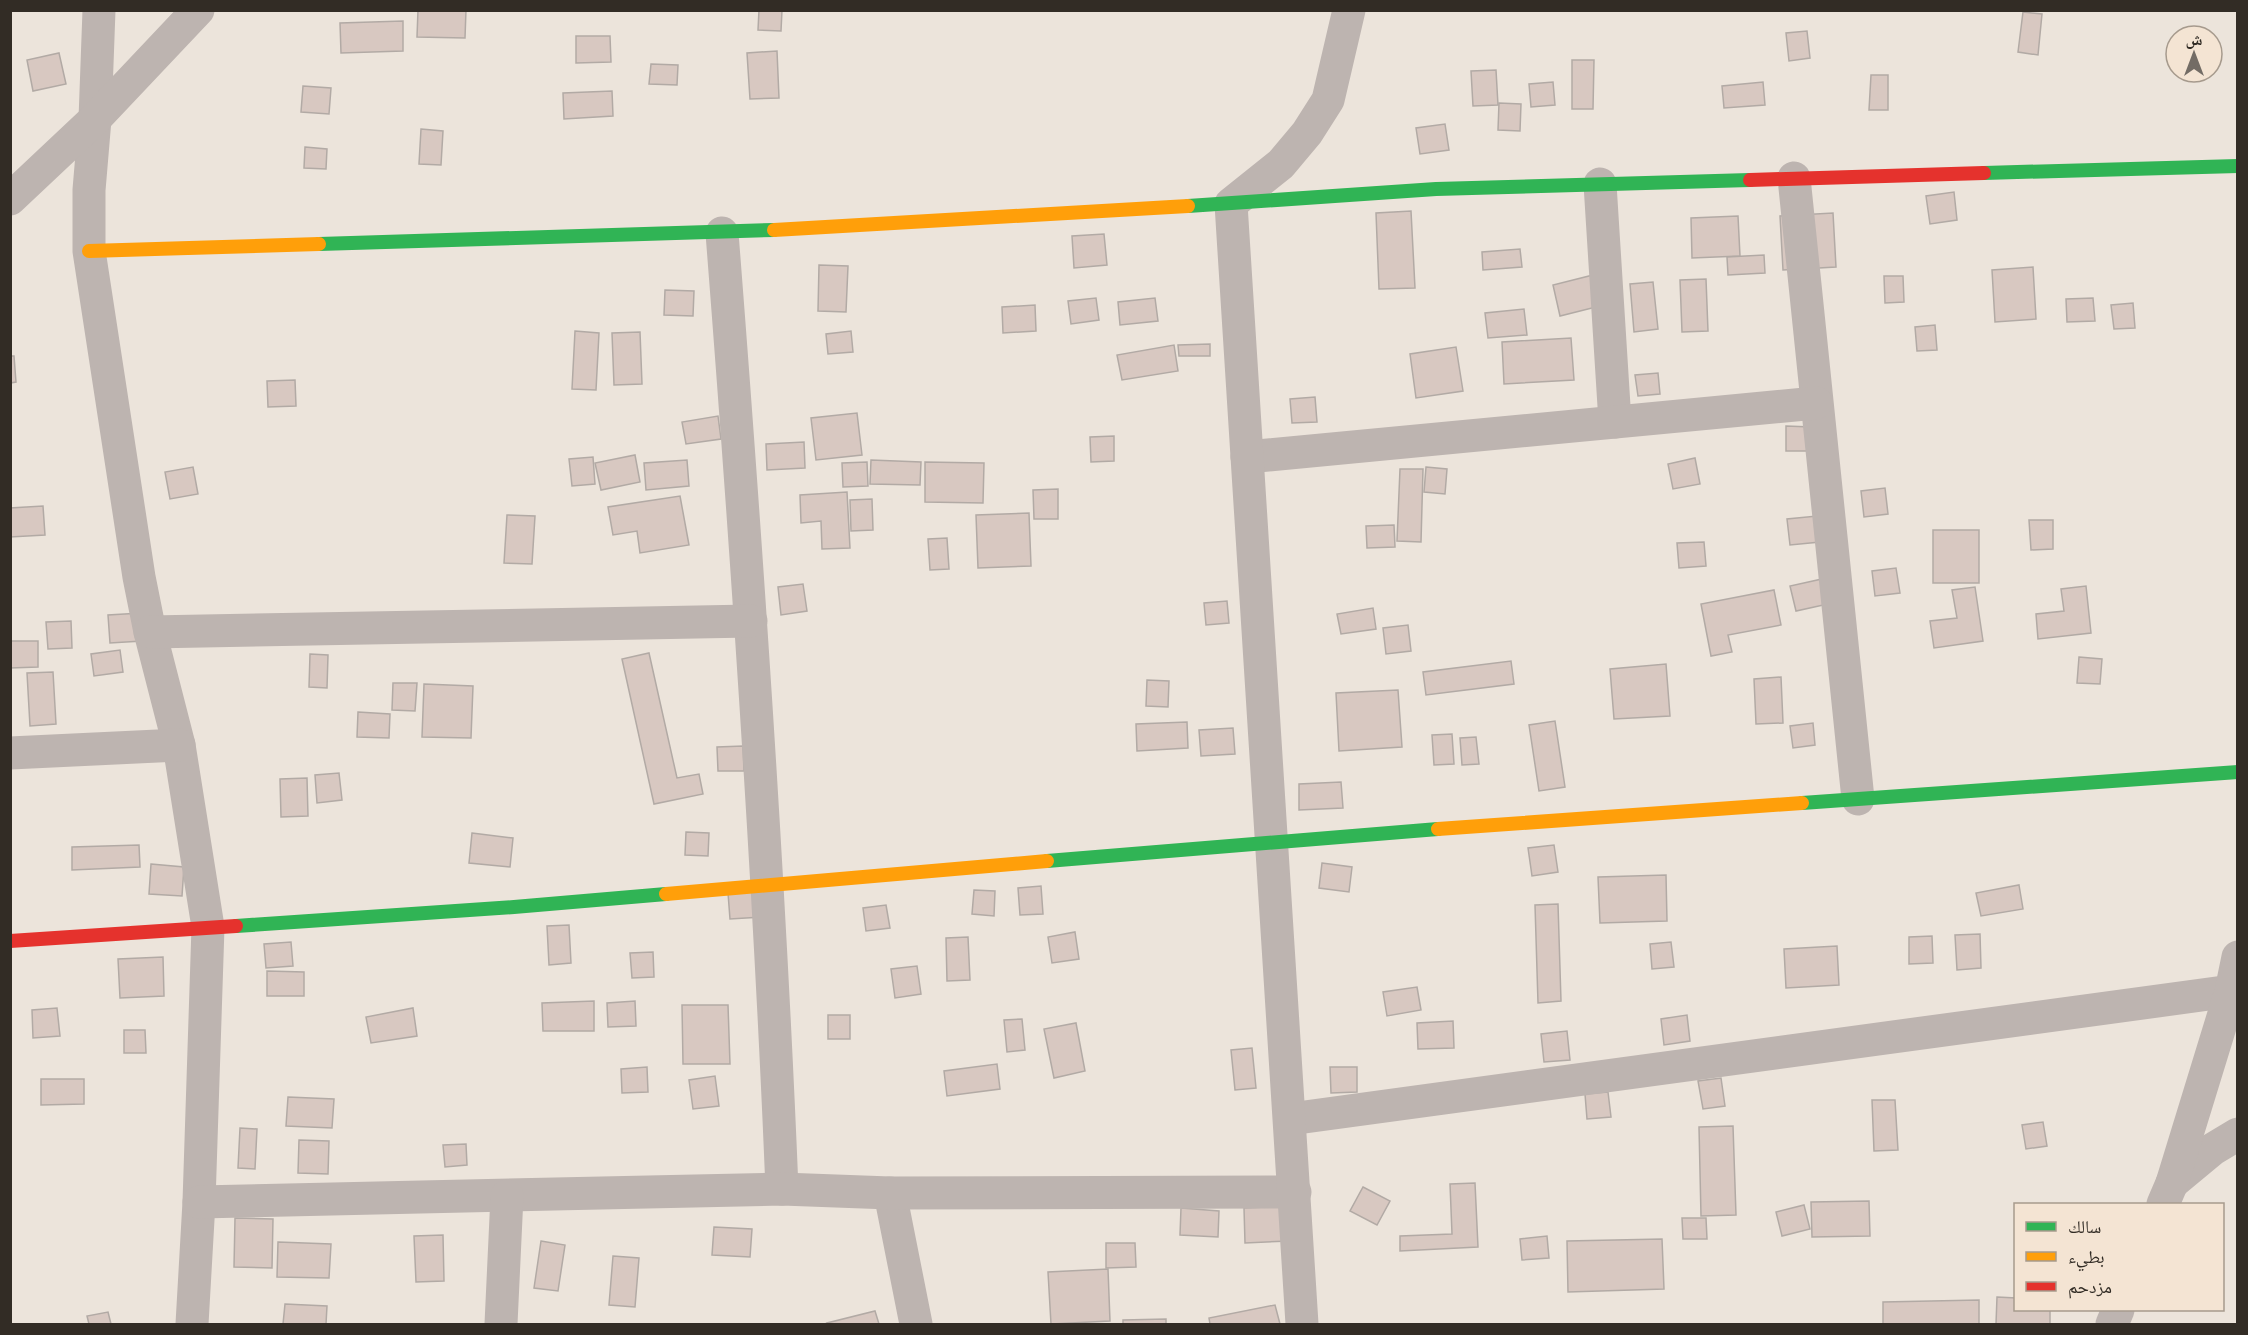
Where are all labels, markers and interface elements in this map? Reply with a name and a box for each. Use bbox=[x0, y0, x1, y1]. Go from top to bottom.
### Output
north arrow bbox=[2164, 24, 2224, 84]
text: ش bbox=[2186, 30, 2203, 49]
legend bbox=[2014, 1203, 2224, 1311]
text: سالك bbox=[2068, 1216, 2101, 1237]
text: بطيء bbox=[2068, 1246, 2105, 1272]
text: مزدحم bbox=[2068, 1276, 2112, 1299]

